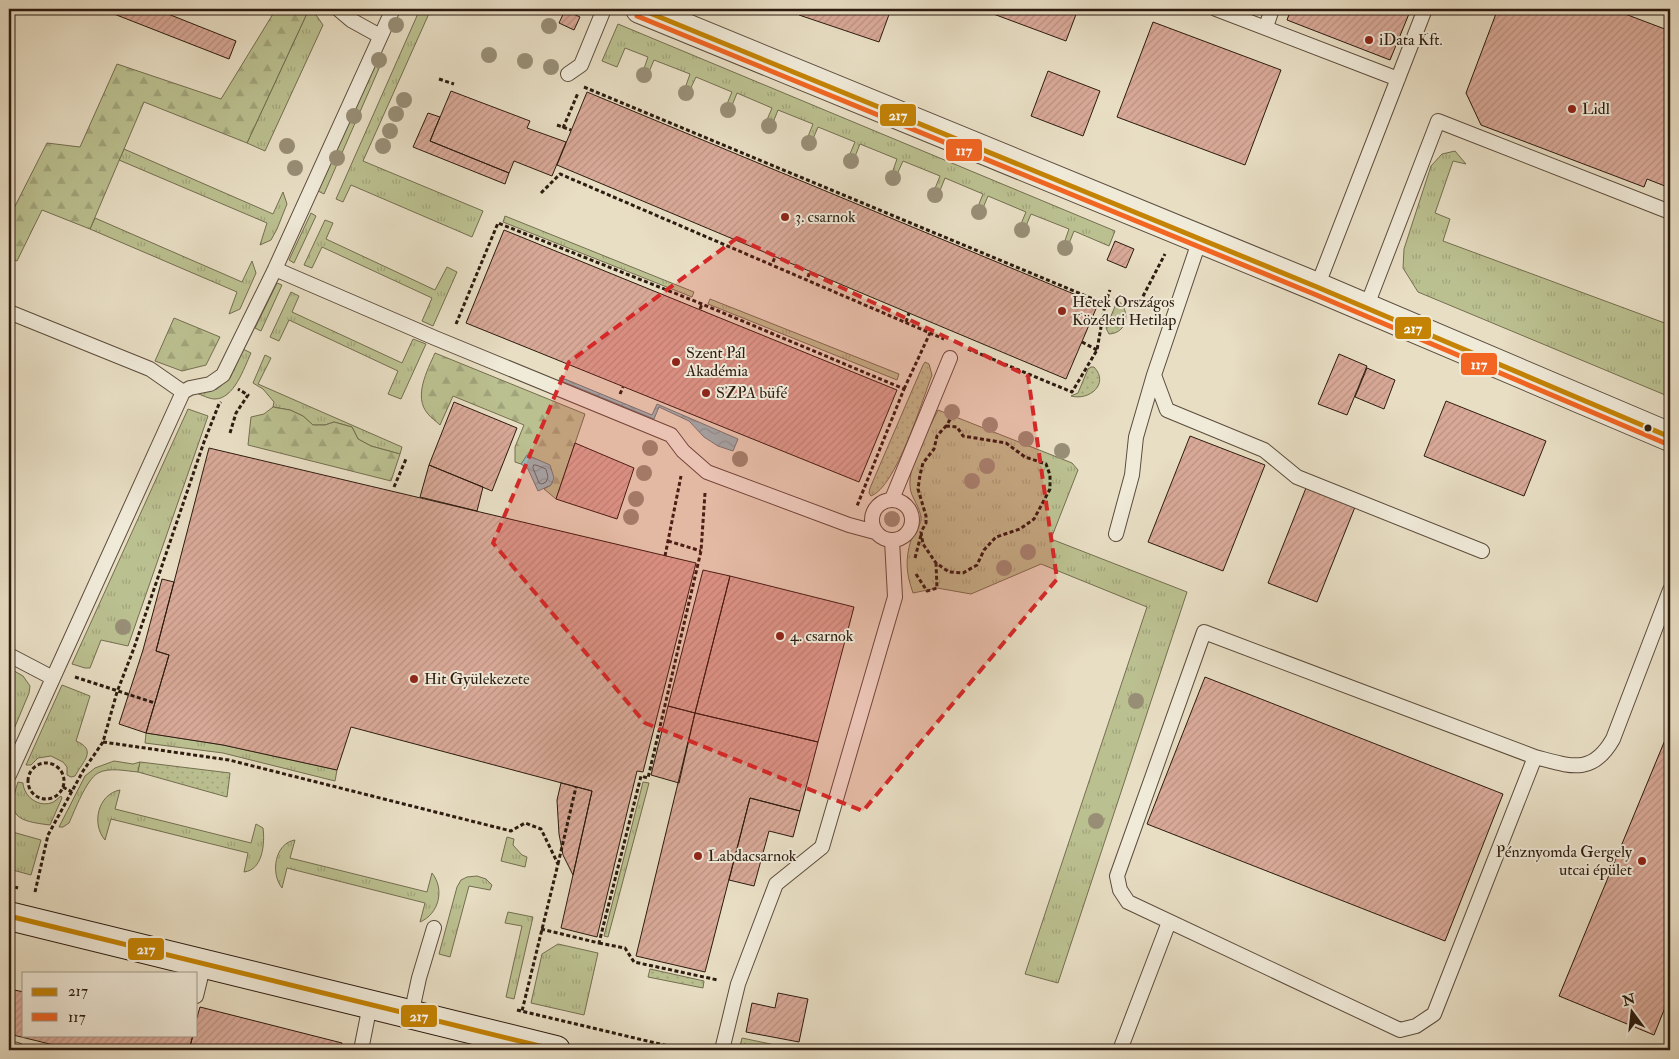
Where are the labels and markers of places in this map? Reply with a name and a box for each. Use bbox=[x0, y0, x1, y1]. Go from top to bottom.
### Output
place label: iData Kft. bbox=[1379, 30, 1443, 50]
marker: iData Kft. bbox=[1363, 34, 1375, 46]
place label: Lidl bbox=[1582, 99, 1610, 119]
marker: Lidl bbox=[1566, 103, 1578, 115]
place label: 3. csarnok bbox=[795, 207, 856, 227]
marker: 3. csarnok bbox=[779, 211, 791, 223]
place label: Hetek Országos Közéleti Hetilap bbox=[1072, 292, 1176, 331]
marker: Hetek Országos Közéleti Hetilap bbox=[1056, 305, 1068, 317]
place label: Szent Pál Akadémia bbox=[685, 343, 748, 381]
marker: Szent Pál Akadémia bbox=[670, 356, 682, 368]
place label: SZPA büfé bbox=[716, 383, 787, 403]
marker: SZPA büfé bbox=[700, 387, 712, 399]
unlabelled marker bbox=[1643, 423, 1653, 433]
place label: 4. csarnok bbox=[790, 626, 854, 646]
marker: 4. csarnok bbox=[774, 630, 786, 642]
place label: Hit Gyülekezete bbox=[424, 669, 530, 689]
marker: Hit Gyülekezete bbox=[408, 673, 420, 685]
place label: Pénznyomda Gergely utcai épület bbox=[1496, 842, 1633, 881]
place label: Labdacsarnok bbox=[708, 846, 797, 866]
marker: Labdacsarnok bbox=[692, 850, 704, 862]
marker: Pénznyomda Gergely utcai épület bbox=[1636, 855, 1648, 867]

